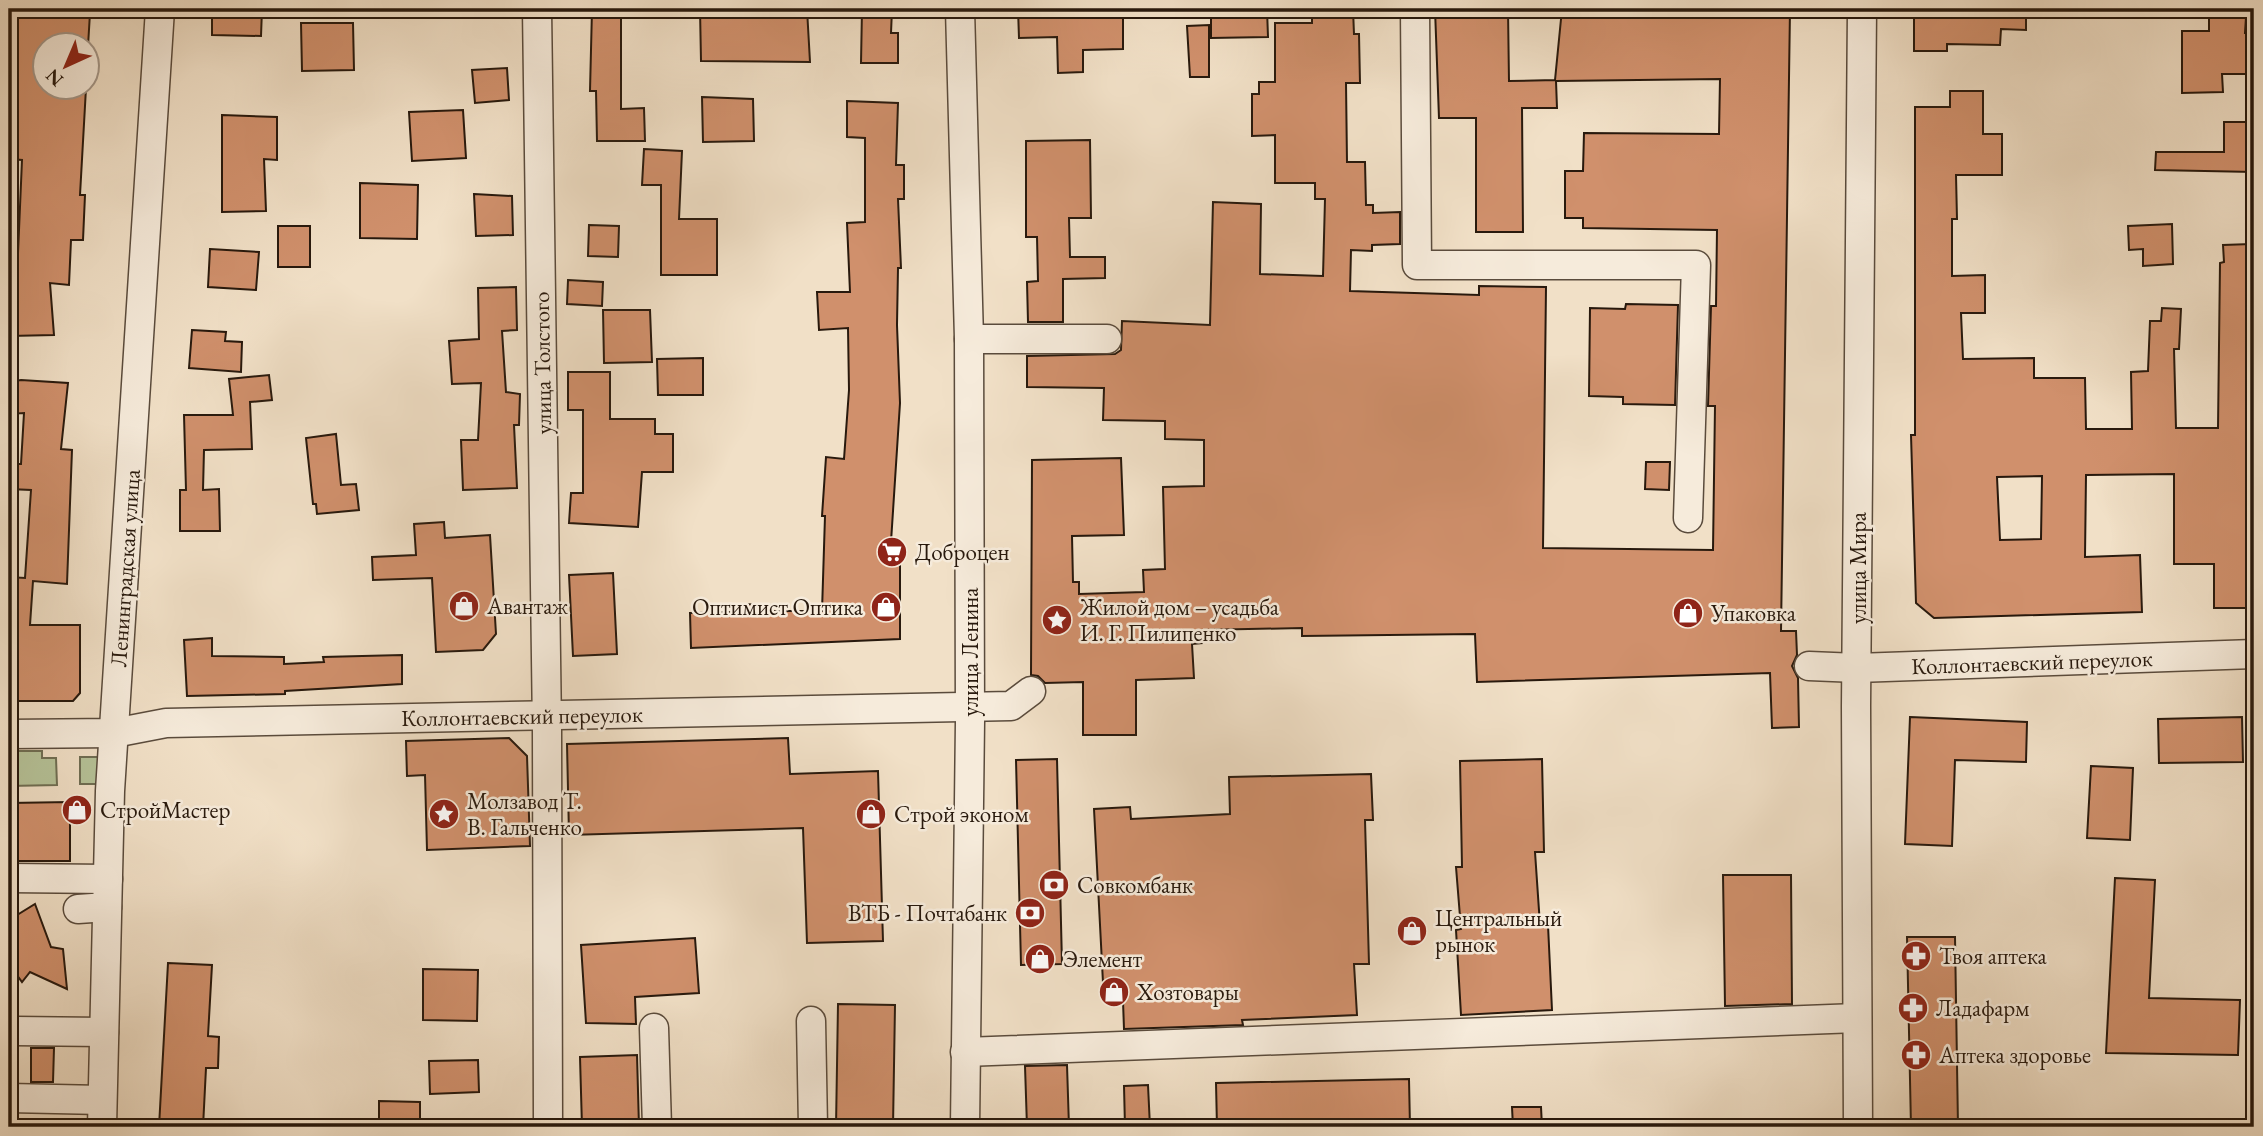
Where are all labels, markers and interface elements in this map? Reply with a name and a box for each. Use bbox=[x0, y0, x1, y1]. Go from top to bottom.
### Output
north arrow bbox=[32, 32, 102, 102]
text: N bbox=[40, 63, 69, 92]
street label: улица Толстого bbox=[526, 291, 558, 435]
street label: Ленинградская улица bbox=[103, 467, 147, 668]
street label: улица Мира bbox=[1843, 511, 1873, 624]
supermarket icon: Доброцен bbox=[875, 535, 909, 569]
place label: Доброцен bbox=[915, 537, 1010, 567]
street label: улица Ленина bbox=[955, 587, 985, 716]
shop icon: Авантаж bbox=[447, 589, 481, 623]
shop icon: Оптимист Оптика bbox=[869, 590, 903, 624]
place label: Авантаж bbox=[486, 591, 568, 621]
place label: Оптимист Оптика bbox=[692, 592, 864, 622]
place label: Жилой дом – усадьба И. Г. Пилипенко bbox=[1079, 592, 1280, 648]
shop icon: Упаковка bbox=[1671, 596, 1705, 630]
place label: Упаковка bbox=[1710, 598, 1797, 628]
place icon: Жилой дом – усадьба И. Г. Пилипенко bbox=[1040, 603, 1074, 637]
street label: Коллонтаевский переулок bbox=[1911, 643, 2153, 681]
street label: Коллонтаевский переулок bbox=[401, 699, 643, 733]
place label: Молзавод Т. В. Гальченко bbox=[467, 786, 582, 842]
shop icon: СтройМастер bbox=[60, 793, 94, 827]
place label: СтройМастер bbox=[100, 795, 230, 825]
place icon: Молзавод Т. В. Гальченко bbox=[427, 797, 461, 831]
shop icon: Строй эконом bbox=[854, 797, 888, 831]
place label: Строй эконом bbox=[894, 799, 1029, 829]
bank icon: Совкомбанк bbox=[1037, 868, 1071, 902]
place label: Совкомбанк bbox=[1077, 870, 1193, 900]
bank icon: ВТБ - Почтабанк bbox=[1013, 896, 1047, 930]
place label: ВТБ - Почтабанк bbox=[848, 898, 1007, 928]
place label: Центральный рынок bbox=[1435, 903, 1562, 959]
shop icon: Центральный рынок bbox=[1395, 914, 1429, 948]
pharmacy icon: Твоя аптека bbox=[1899, 939, 1933, 973]
place label: Твоя аптека bbox=[1939, 941, 2048, 971]
shop icon: Элемент bbox=[1023, 942, 1057, 976]
place label: Элемент bbox=[1063, 944, 1143, 974]
shop icon: Хозтовары bbox=[1097, 975, 1131, 1009]
place label: Хозтовары bbox=[1136, 977, 1239, 1007]
pharmacy icon: Ладафарм bbox=[1896, 991, 1930, 1025]
place label: Ладафарм bbox=[1936, 993, 2030, 1023]
pharmacy icon: Аптека здоровье bbox=[1899, 1038, 1933, 1072]
place label: Аптека здоровье bbox=[1938, 1040, 2091, 1070]

